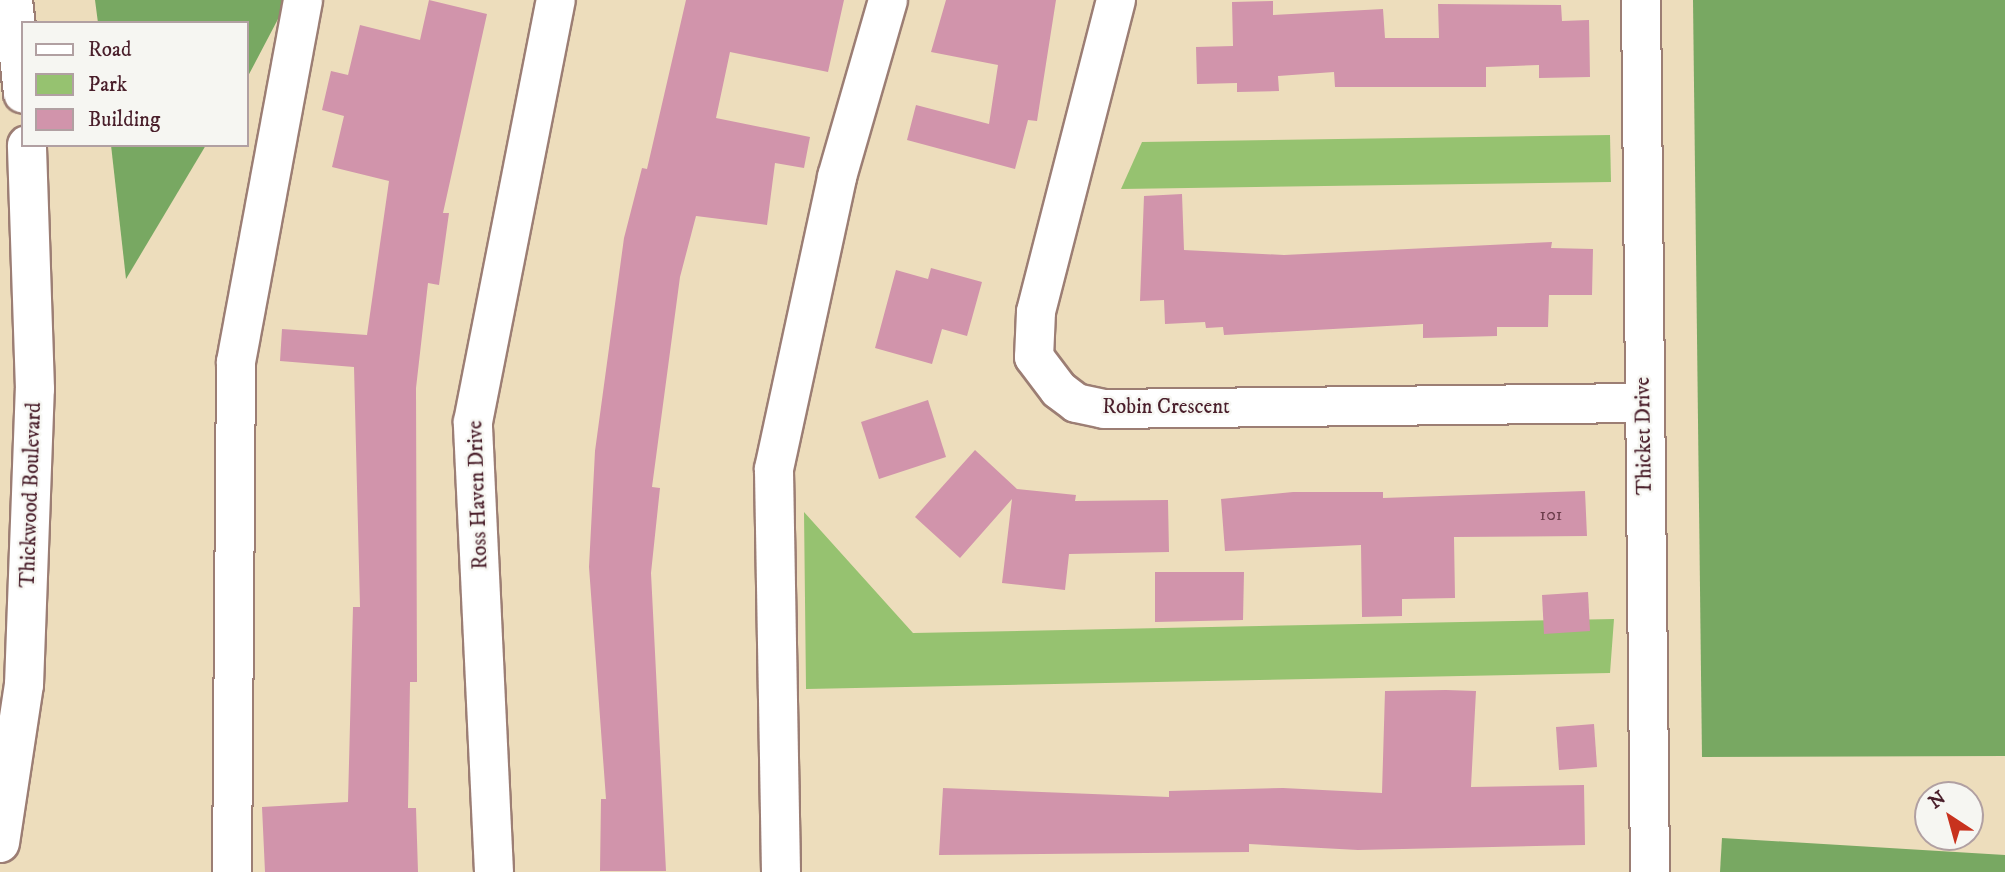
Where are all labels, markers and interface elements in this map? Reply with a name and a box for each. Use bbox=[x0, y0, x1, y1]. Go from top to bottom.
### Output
legend bbox=[21, 21, 248, 147]
text: Road bbox=[88, 37, 132, 63]
text: Park bbox=[88, 72, 127, 98]
text: Building bbox=[88, 107, 160, 133]
street label: Thicket Drive bbox=[1630, 377, 1658, 495]
street label: Robin Crescent bbox=[1102, 394, 1230, 420]
street label: Thickwood Boulevard bbox=[15, 402, 47, 588]
street label: Ross Haven Drive bbox=[463, 420, 493, 570]
house number: 101 bbox=[1540, 504, 1562, 526]
north arrow bbox=[1914, 781, 1984, 851]
text: N bbox=[1924, 786, 1951, 814]

